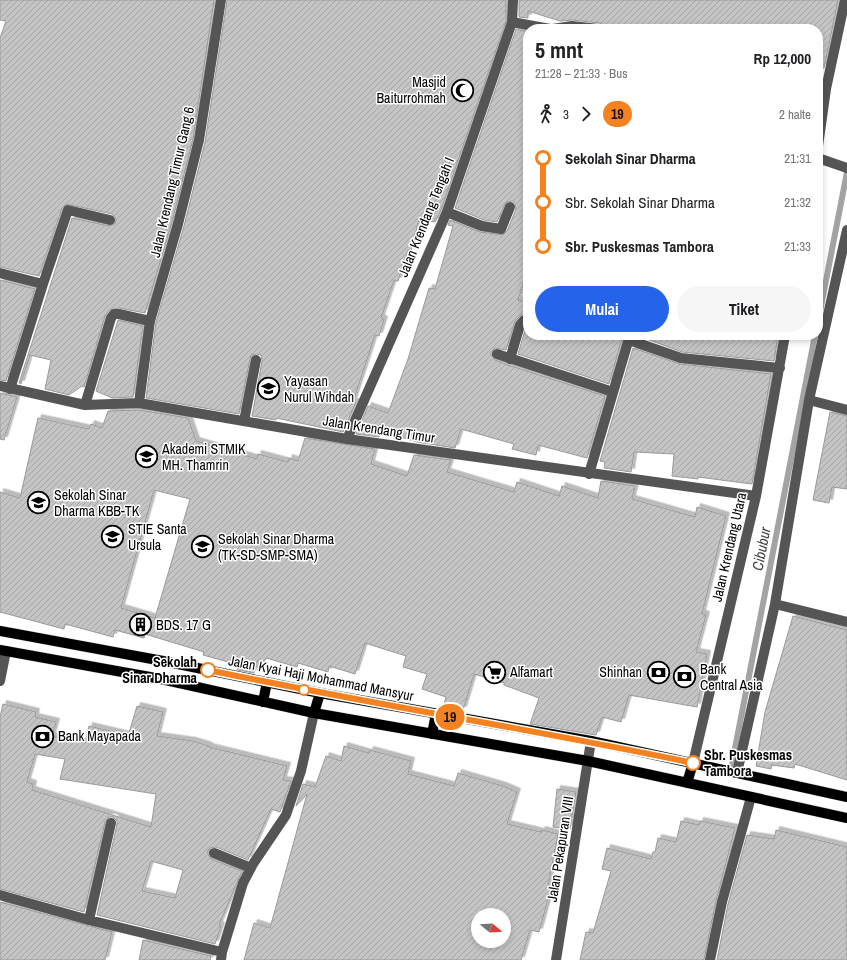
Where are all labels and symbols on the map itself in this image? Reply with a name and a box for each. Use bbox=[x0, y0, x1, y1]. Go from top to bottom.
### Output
place label: Masjid Baiturrohmah bbox=[376, 73, 446, 107]
mosque icon: Masjid Baiturrohmah bbox=[449, 77, 475, 103]
street label: Jalan Krendang Timur Gang 6 bbox=[146, 105, 198, 259]
street label: Jalan Krendang Tengah I bbox=[394, 155, 458, 279]
place label: Yayasan Nurul Wihdah bbox=[284, 372, 354, 406]
school or university icon: Yayasan Nurul Wihdah bbox=[255, 376, 281, 402]
street label: Jalan Krendang Timur bbox=[322, 411, 436, 447]
place label: Akademi STMIK MH. Thamrin bbox=[161, 440, 246, 474]
school or university icon: Akademi STMIK MH. Thamrin bbox=[134, 444, 160, 470]
place label: Sekolah Sinar Dharma KBB-TK bbox=[54, 486, 140, 520]
school or university icon: Sekolah Sinar Dharma KBB-TK bbox=[26, 490, 52, 516]
street label: Jalan Krendang Utara bbox=[708, 490, 750, 603]
place label: STIE Santa Ursula bbox=[128, 520, 187, 554]
school or university icon: STIE Santa Ursula bbox=[99, 524, 125, 550]
water label: Cibubur bbox=[747, 525, 776, 572]
place label: Sekolah Sinar Dharma (TK-SD-SMP-SMA) bbox=[218, 530, 335, 564]
school or university icon: Sekolah Sinar Dharma (TK-SD-SMP-SMA) bbox=[190, 534, 216, 560]
building icon: BDS. 17 G bbox=[127, 612, 153, 638]
place label: BDS. 17 G bbox=[156, 616, 211, 634]
street label: Jalan Kyai Haji Mohammad Mansyur bbox=[227, 651, 415, 705]
place label: Sekolah Sinar Dharma bbox=[122, 653, 198, 687]
supermarket icon: Alfamart bbox=[481, 659, 507, 685]
bank icon: Shinhan bbox=[645, 659, 671, 685]
place label: Bank Central Asia bbox=[700, 660, 763, 694]
marker: Sekolah Sinar Dharma bbox=[200, 662, 216, 678]
place label: Alfamart bbox=[509, 663, 553, 681]
place label: Shinhan bbox=[599, 663, 642, 681]
bank icon: Bank Central Asia bbox=[671, 664, 697, 690]
unlabelled marker bbox=[298, 684, 310, 696]
line badge: 19 bbox=[432, 704, 468, 730]
bank icon: Bank Mayapada bbox=[30, 723, 56, 749]
place label: Bank Mayapada bbox=[58, 727, 142, 745]
place label: Sbr. Puskesmas Tambora bbox=[704, 746, 792, 780]
marker: Sbr. Puskesmas Tambora bbox=[685, 755, 701, 771]
street label: Jalan Pekapuran VIII bbox=[543, 795, 577, 903]
north arrow bbox=[471, 908, 511, 948]

